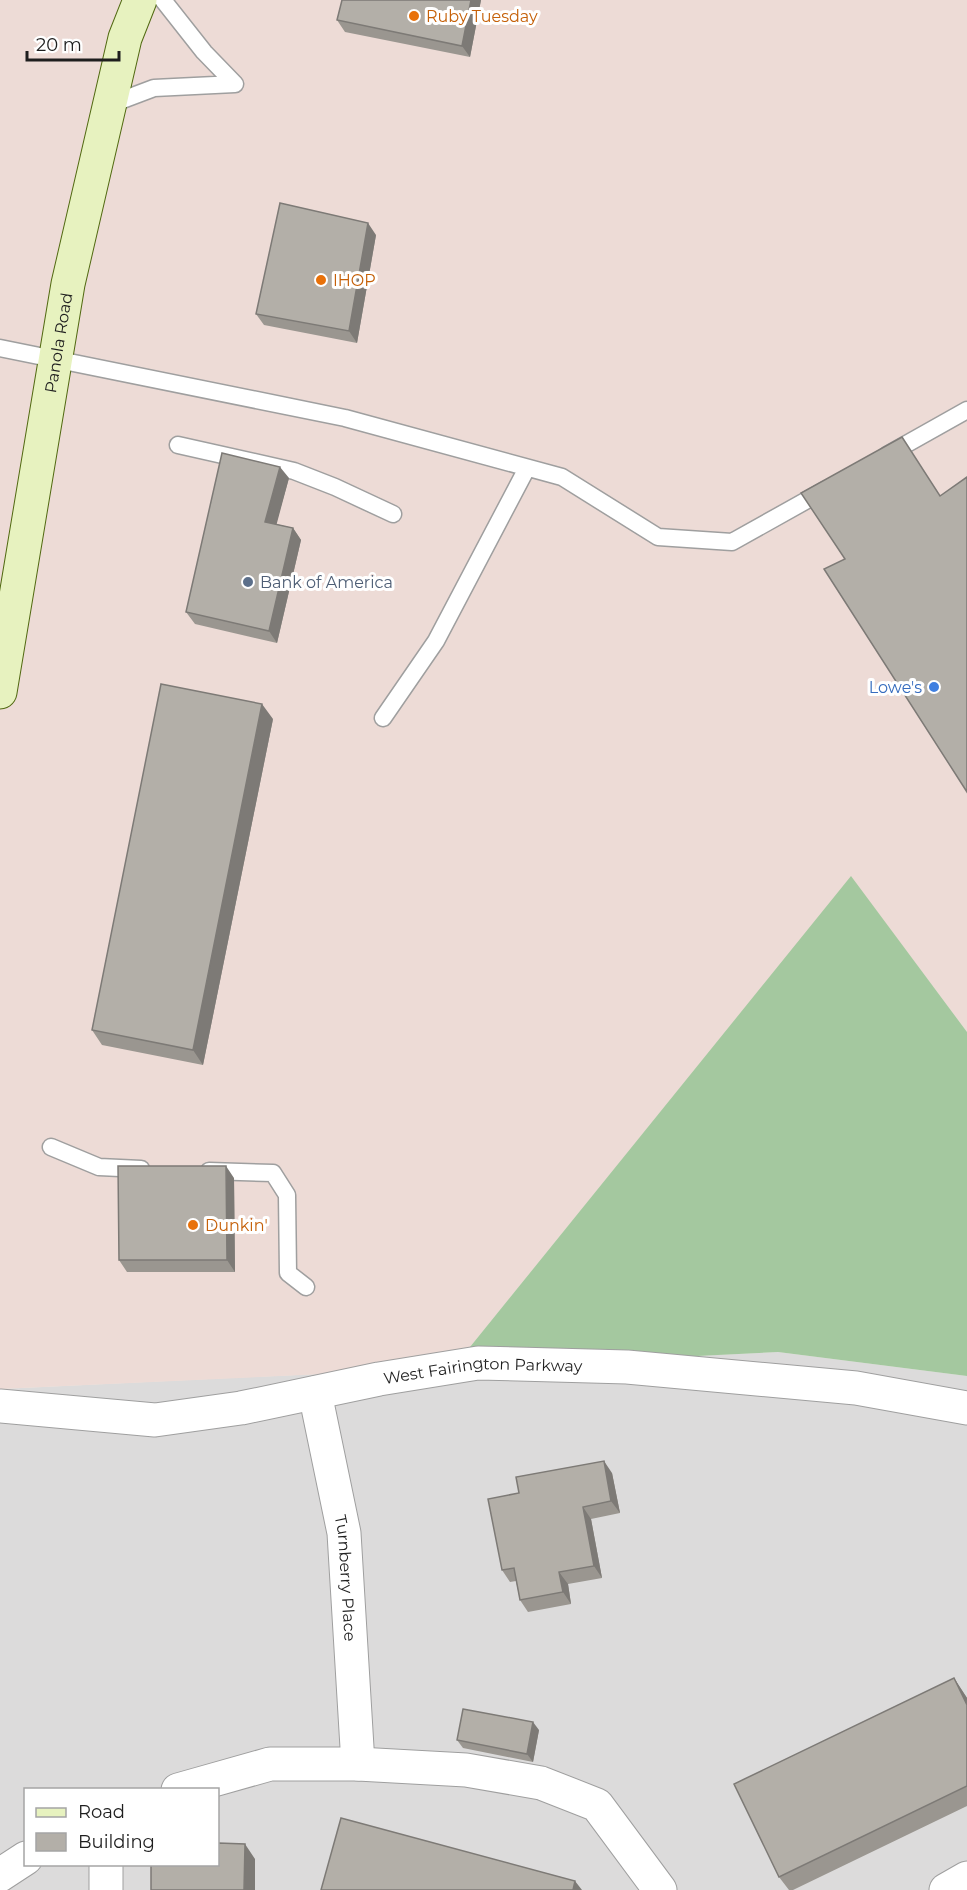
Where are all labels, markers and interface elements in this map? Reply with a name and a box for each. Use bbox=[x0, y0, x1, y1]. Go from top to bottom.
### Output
place label: Ruby Tuesday bbox=[426, 7, 538, 26]
marker: Ruby Tuesday bbox=[407, 9, 421, 23]
scale bar bbox=[27, 24, 118, 62]
text: 20 m bbox=[36, 34, 82, 56]
place label: IHOP bbox=[333, 271, 376, 290]
marker: IHOP bbox=[314, 273, 328, 287]
street label: Panola Road bbox=[40, 291, 76, 394]
place label: Bank of America bbox=[260, 573, 393, 592]
marker: Bank of America bbox=[241, 575, 255, 589]
place label: Lowe's bbox=[869, 678, 922, 697]
marker: Lowe's bbox=[927, 680, 941, 694]
place label: Dunkin' bbox=[205, 1216, 268, 1235]
marker: Dunkin' bbox=[186, 1218, 200, 1232]
street label: West Fairington Parkway bbox=[382, 1353, 583, 1388]
street label: Turnberry Place bbox=[331, 1513, 360, 1642]
legend bbox=[24, 1788, 219, 1866]
text: Road bbox=[78, 1801, 125, 1823]
text: Building bbox=[78, 1831, 155, 1853]

